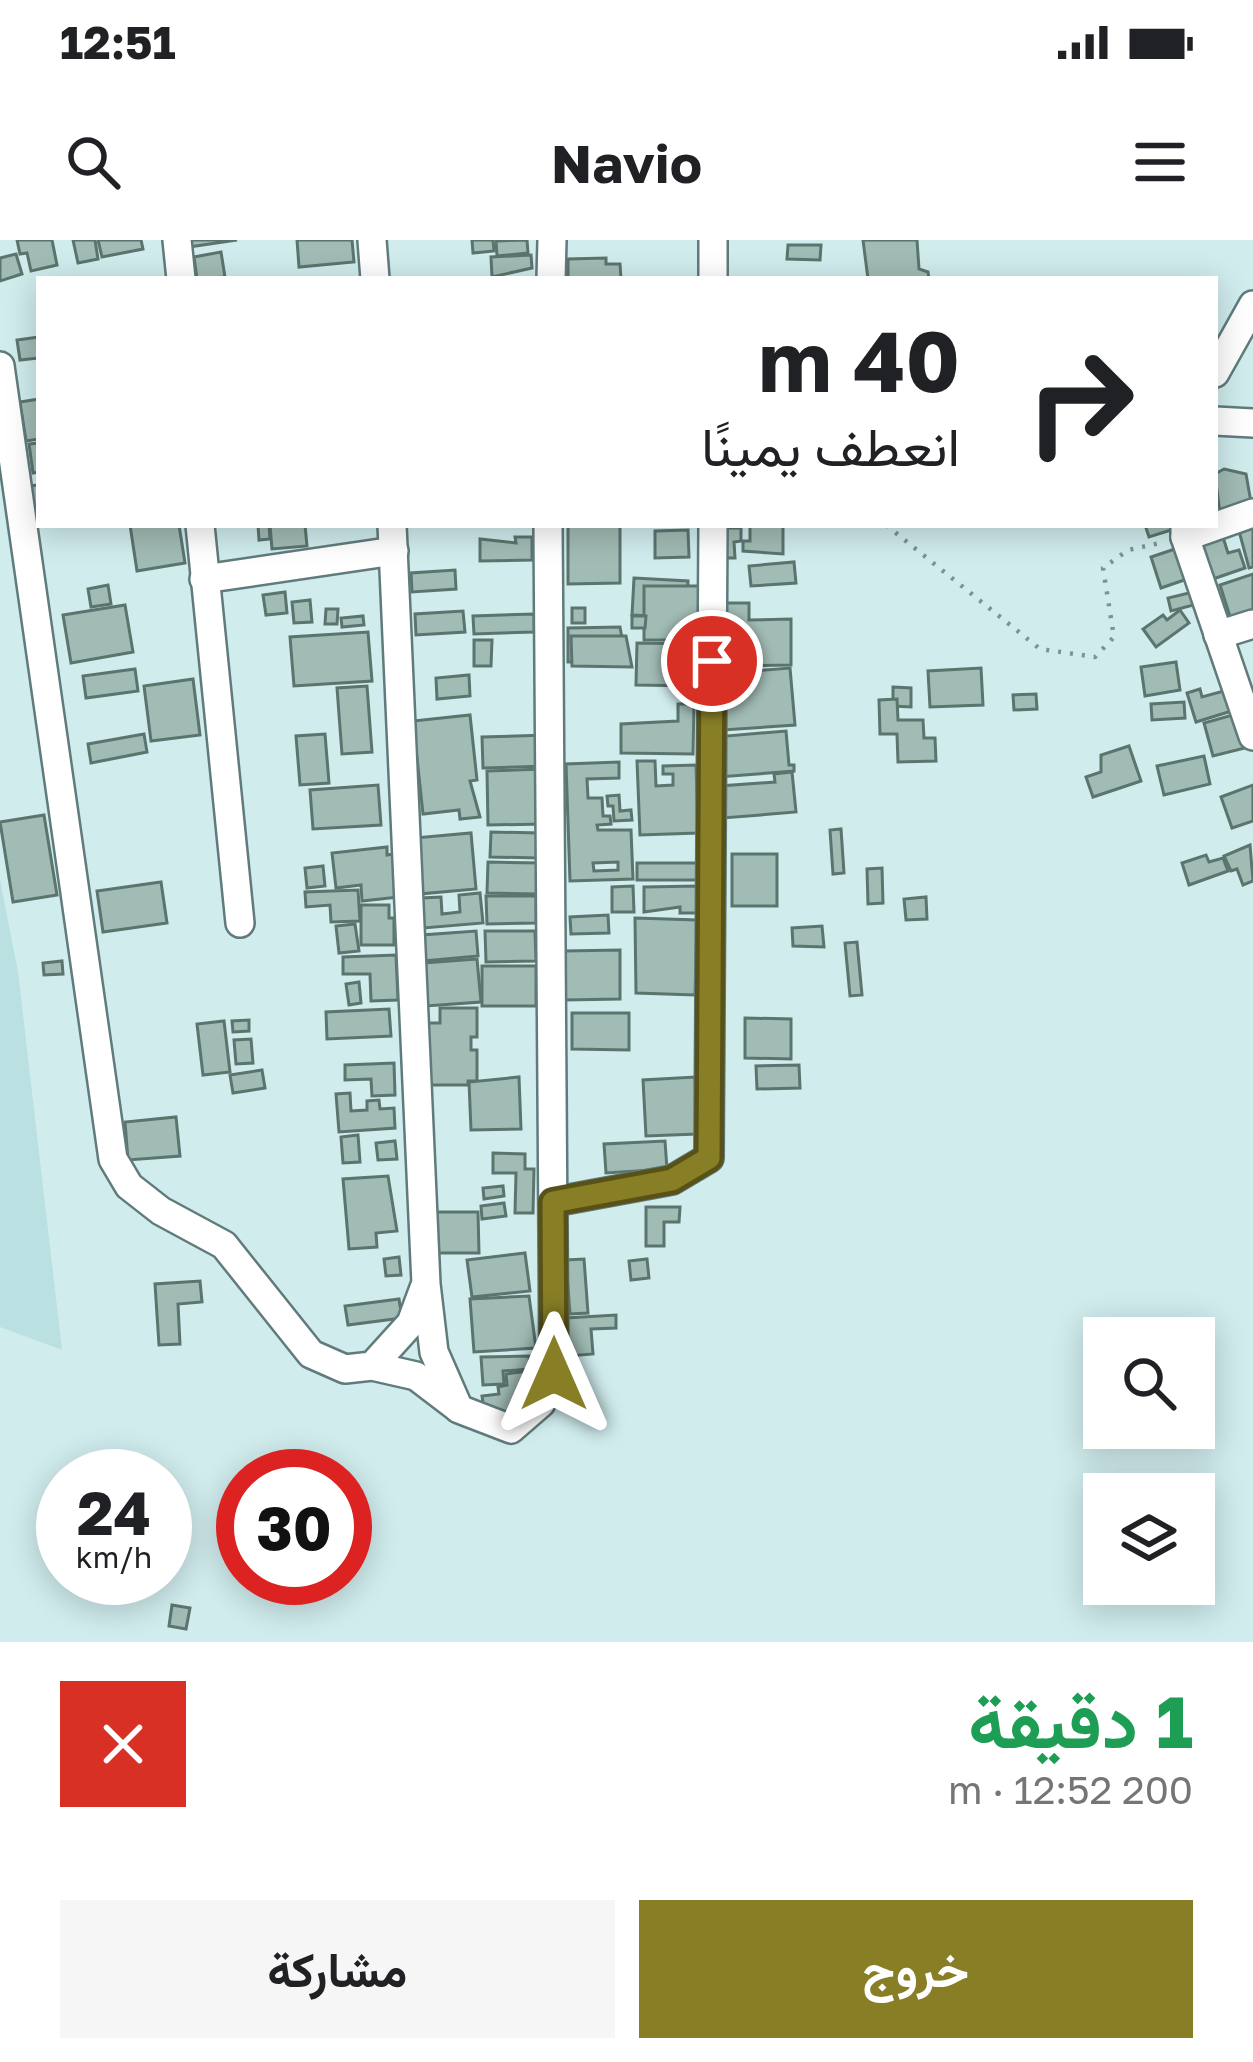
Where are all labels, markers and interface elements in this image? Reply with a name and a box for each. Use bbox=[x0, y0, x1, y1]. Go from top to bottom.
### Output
text: 12:51 bbox=[60, 15, 176, 69]
icon: search bbox=[60, 129, 126, 195]
icon: menu bbox=[1127, 129, 1193, 195]
text: Navio bbox=[551, 130, 702, 195]
text: 40 m bbox=[758, 310, 960, 410]
icon: right bbox=[1002, 324, 1158, 480]
text: انعطف يمينًا bbox=[701, 413, 960, 478]
pin bbox=[661, 610, 763, 712]
icon: arrive bbox=[679, 628, 745, 694]
position arrow bbox=[491, 1311, 617, 1437]
map controls bbox=[1083, 1317, 1215, 1605]
button: search bbox=[1083, 1317, 1215, 1449]
speed limit sign: 30 bbox=[216, 1449, 372, 1605]
button: layers bbox=[1083, 1473, 1215, 1605]
text: 24 bbox=[77, 1476, 151, 1548]
text: km/h bbox=[76, 1539, 152, 1575]
text: 1 دقيقة bbox=[968, 1677, 1193, 1764]
button: close bbox=[60, 1681, 186, 1807]
text: 200 m · 12:52 bbox=[948, 1766, 1193, 1813]
button: مشاركة bbox=[60, 1900, 615, 2038]
button: خروج bbox=[639, 1900, 1193, 2038]

